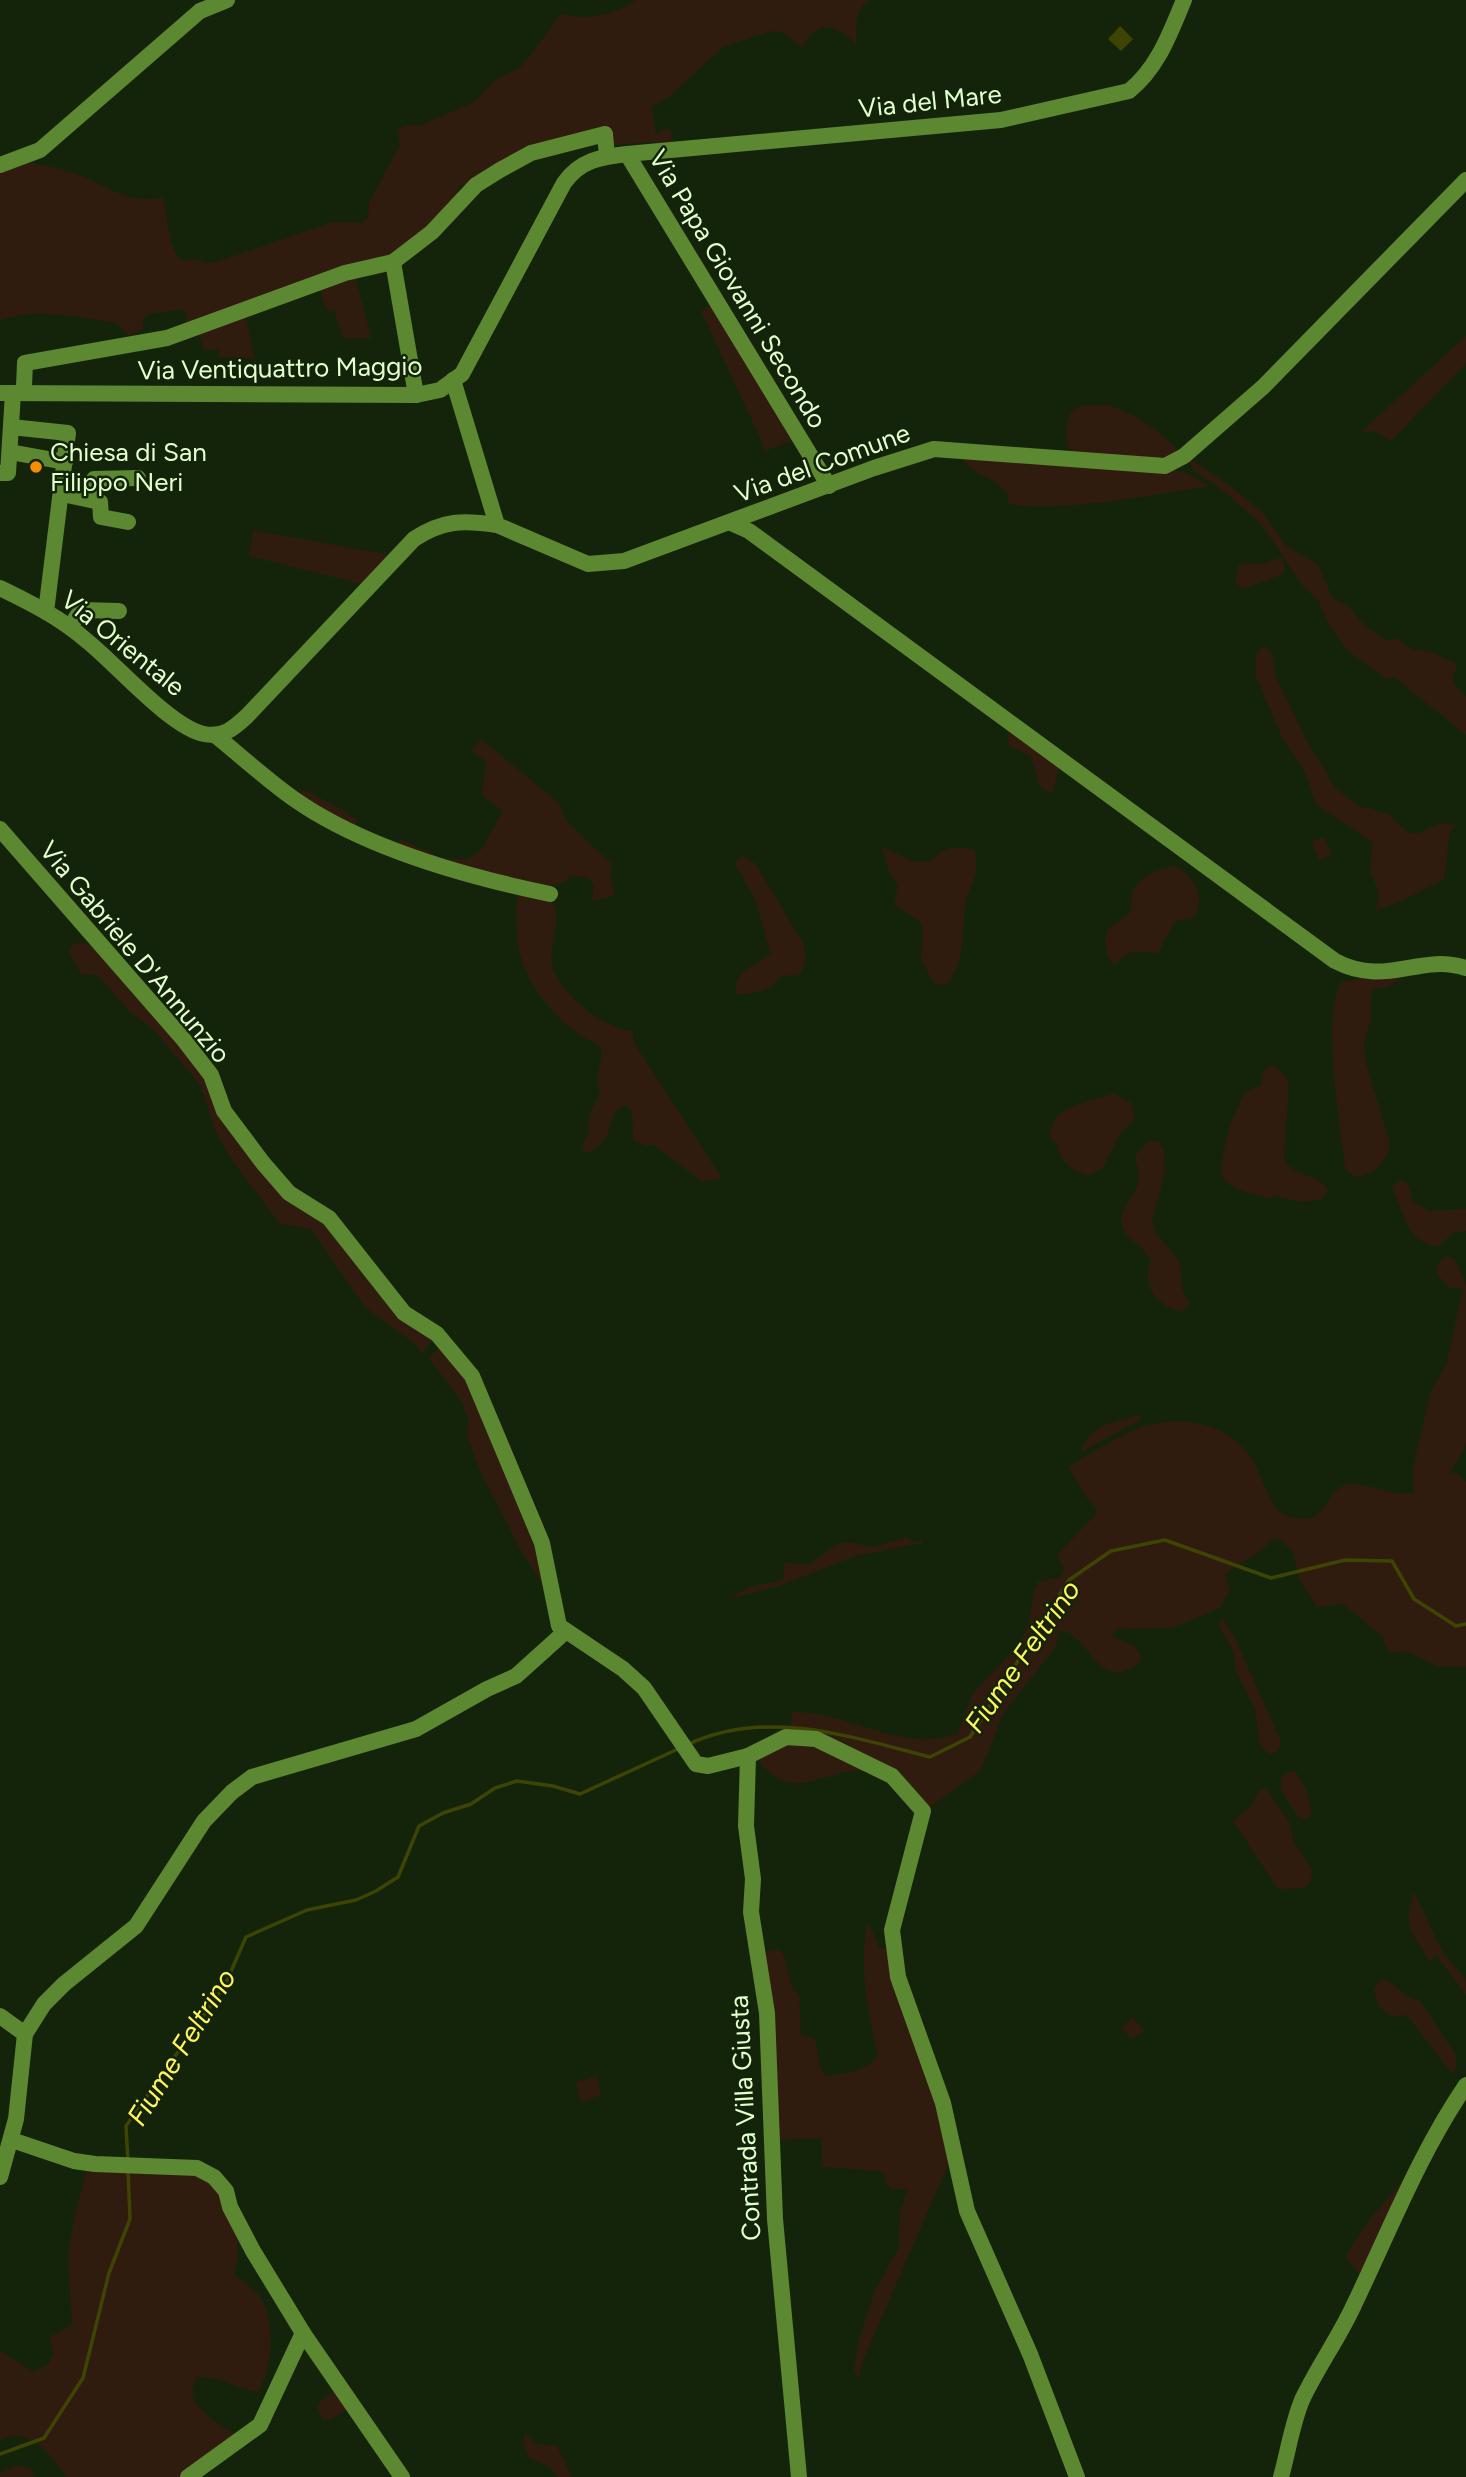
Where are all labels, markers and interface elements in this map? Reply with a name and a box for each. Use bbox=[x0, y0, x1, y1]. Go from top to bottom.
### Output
street label: Via del Mare bbox=[857, 78, 1003, 124]
street label: Via Papa Giovanni Secondo bbox=[642, 144, 834, 434]
street label: Via Ventiquattro Maggio bbox=[137, 350, 423, 386]
street label: Via del Comune bbox=[730, 416, 914, 510]
place label: Chiesa di San Filippo Neri bbox=[50, 436, 207, 498]
marker: Chiesa di San Filippo Neri bbox=[28, 459, 44, 475]
street label: Via Orientale bbox=[54, 583, 192, 703]
street label: Via Gabriele D'Annunzio bbox=[33, 834, 237, 1070]
water label: Fiume Feltrino bbox=[957, 1573, 1087, 1739]
water label: Fiume Feltrino bbox=[119, 1962, 243, 2132]
street label: Contrada Villa Giusta bbox=[723, 1994, 767, 2242]

